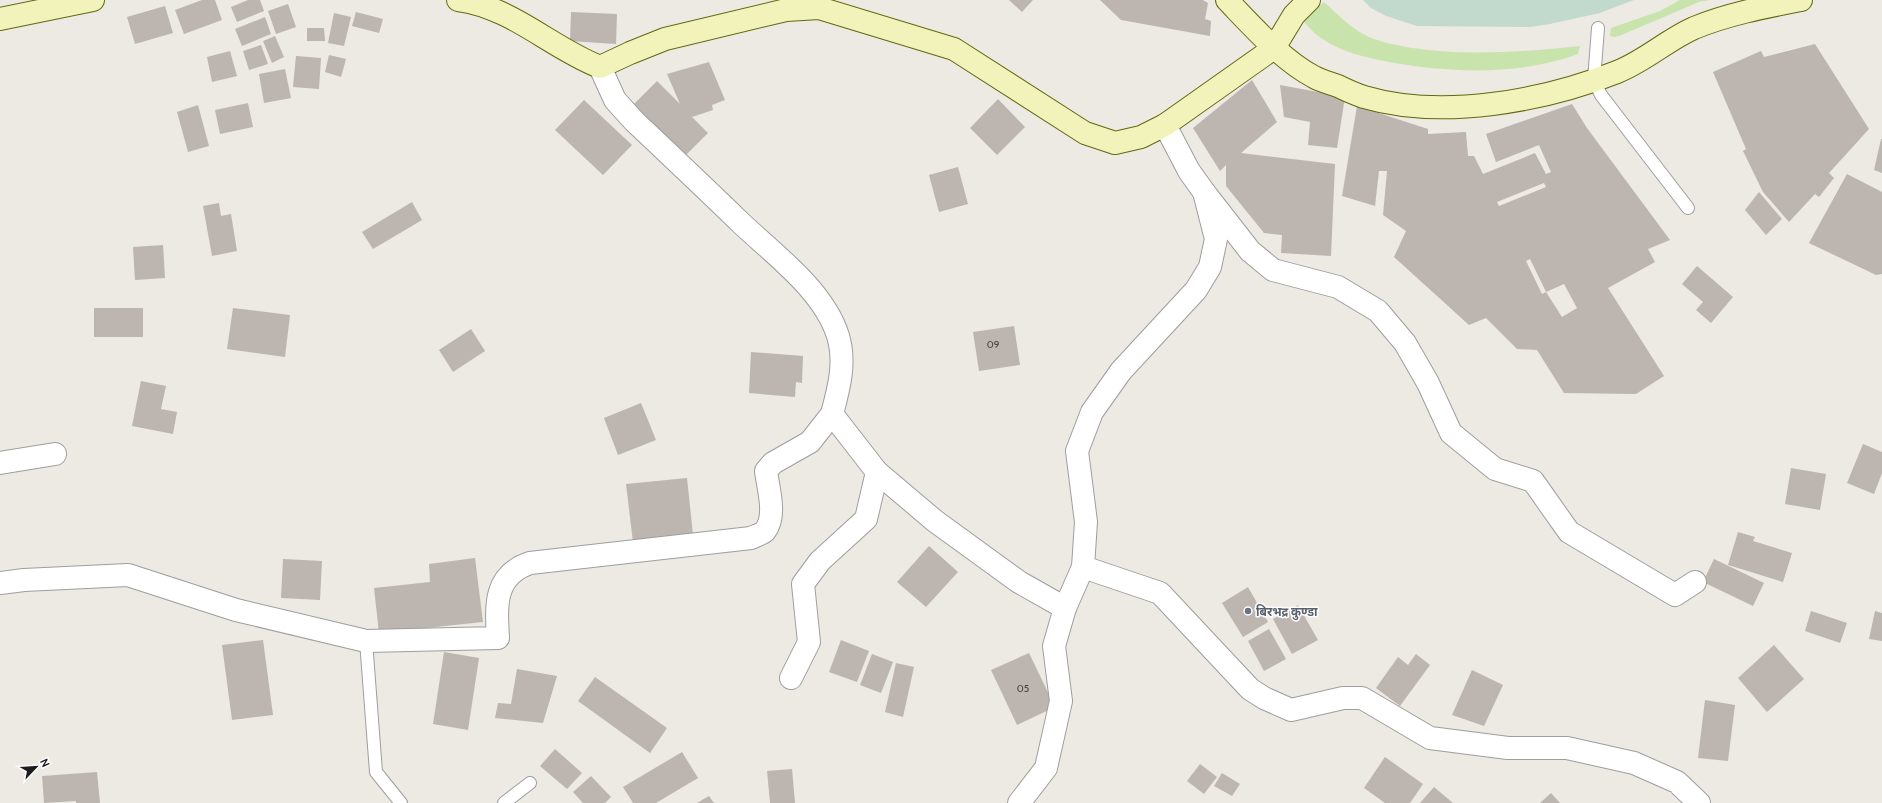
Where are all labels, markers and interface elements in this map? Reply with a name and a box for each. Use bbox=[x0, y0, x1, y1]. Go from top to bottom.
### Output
house number: 09 bbox=[987, 338, 1000, 351]
place label: बिरभद्र कुण्डा bbox=[1256, 604, 1318, 621]
marker: बिरभद्र कुण्डा bbox=[1243, 606, 1253, 616]
house number: 05 bbox=[1017, 682, 1029, 695]
north arrow bbox=[16, 747, 56, 787]
text: N bbox=[37, 756, 53, 769]

